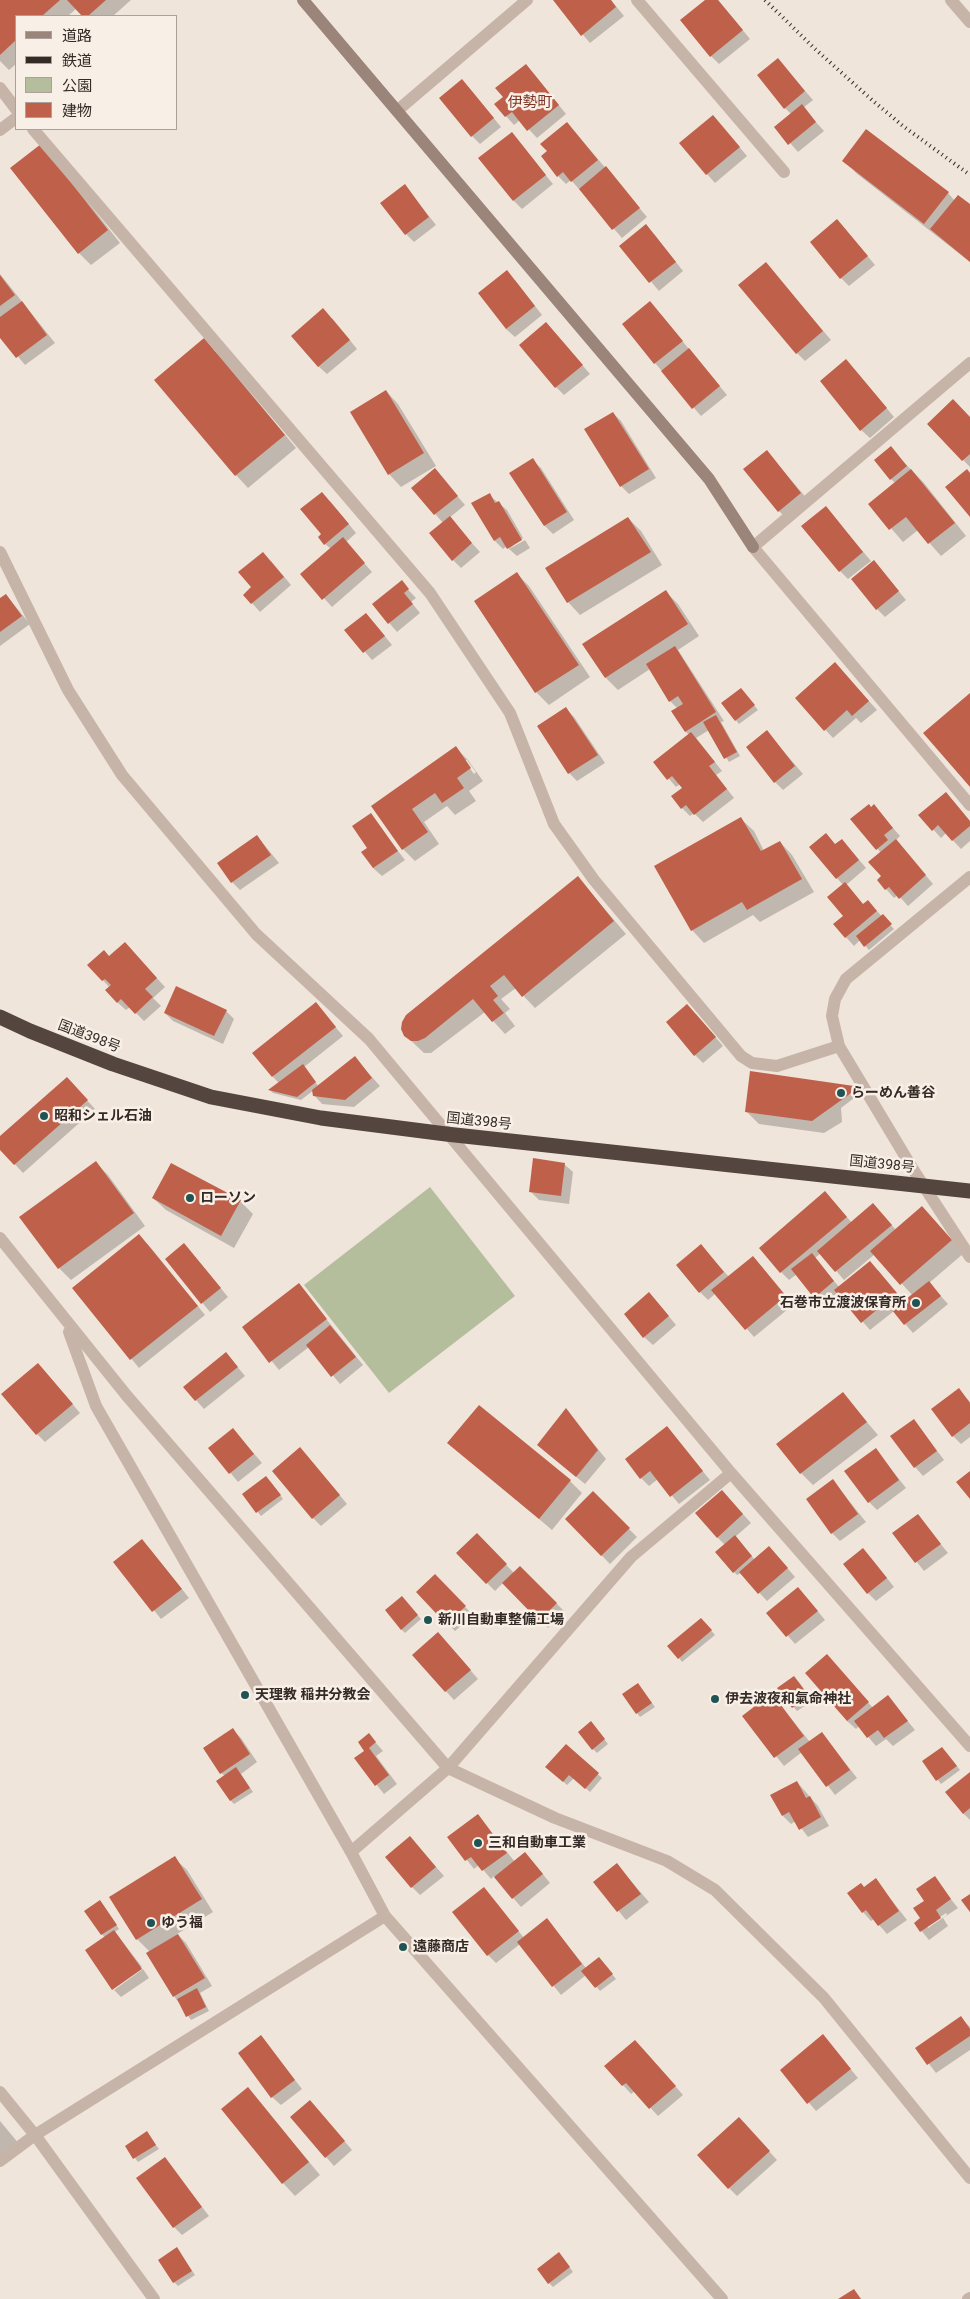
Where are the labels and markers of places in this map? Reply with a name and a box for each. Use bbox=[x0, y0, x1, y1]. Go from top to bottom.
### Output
place label: らーめん善谷 bbox=[851, 1085, 935, 1101]
marker: らーめん善谷 bbox=[835, 1087, 847, 1099]
place label: 昭和シェル石油 bbox=[54, 1108, 152, 1124]
marker: 昭和シェル石油 bbox=[38, 1110, 50, 1122]
place label: ローソン bbox=[200, 1190, 256, 1206]
marker: ローソン bbox=[184, 1192, 196, 1204]
place label: 石巻市立渡波保育所 bbox=[780, 1295, 906, 1311]
marker: 石巻市立渡波保育所 bbox=[910, 1297, 922, 1309]
place label: 新川自動車整備工場 bbox=[438, 1612, 564, 1628]
marker: 新川自動車整備工場 bbox=[422, 1614, 434, 1626]
place label: 天理教 稲井分教会 bbox=[255, 1687, 370, 1703]
marker: 天理教 稲井分教会 bbox=[239, 1689, 251, 1701]
place label: 伊去波夜和氣命神社 bbox=[725, 1691, 851, 1707]
marker: 伊去波夜和氣命神社 bbox=[709, 1693, 721, 1705]
place label: 三和自動車工業 bbox=[488, 1835, 586, 1851]
marker: 三和自動車工業 bbox=[472, 1837, 484, 1849]
place label: ゆう福 bbox=[161, 1915, 203, 1931]
marker: ゆう福 bbox=[145, 1917, 157, 1929]
place label: 遠藤商店 bbox=[413, 1939, 469, 1955]
marker: 遠藤商店 bbox=[397, 1941, 409, 1953]

